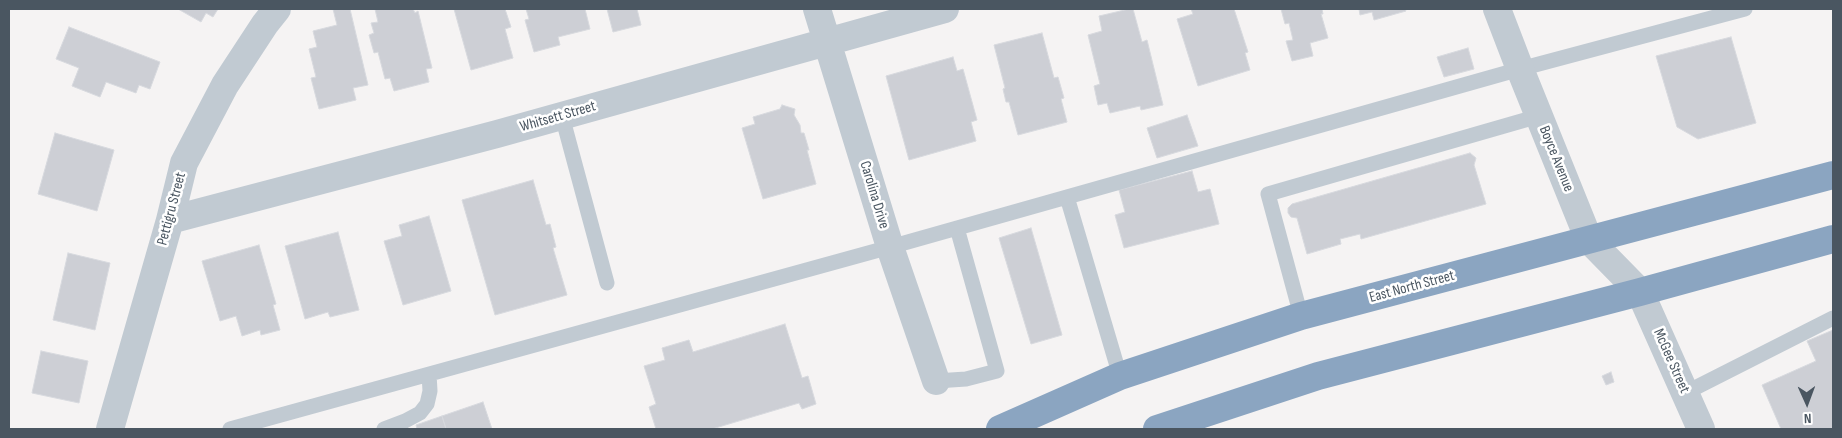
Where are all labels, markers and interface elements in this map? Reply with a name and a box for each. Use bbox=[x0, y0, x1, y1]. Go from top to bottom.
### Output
street label: Whitsett Street bbox=[518, 98, 598, 136]
street label: Boyce Avenue bbox=[1535, 123, 1577, 195]
street label: Carolina Drive bbox=[855, 159, 893, 231]
street label: Pettigru Street bbox=[154, 171, 190, 247]
street label: East North Street bbox=[1367, 267, 1457, 307]
street label: McGee Street bbox=[1649, 326, 1693, 396]
north arrow bbox=[1782, 378, 1832, 428]
text: N bbox=[1804, 410, 1812, 427]

